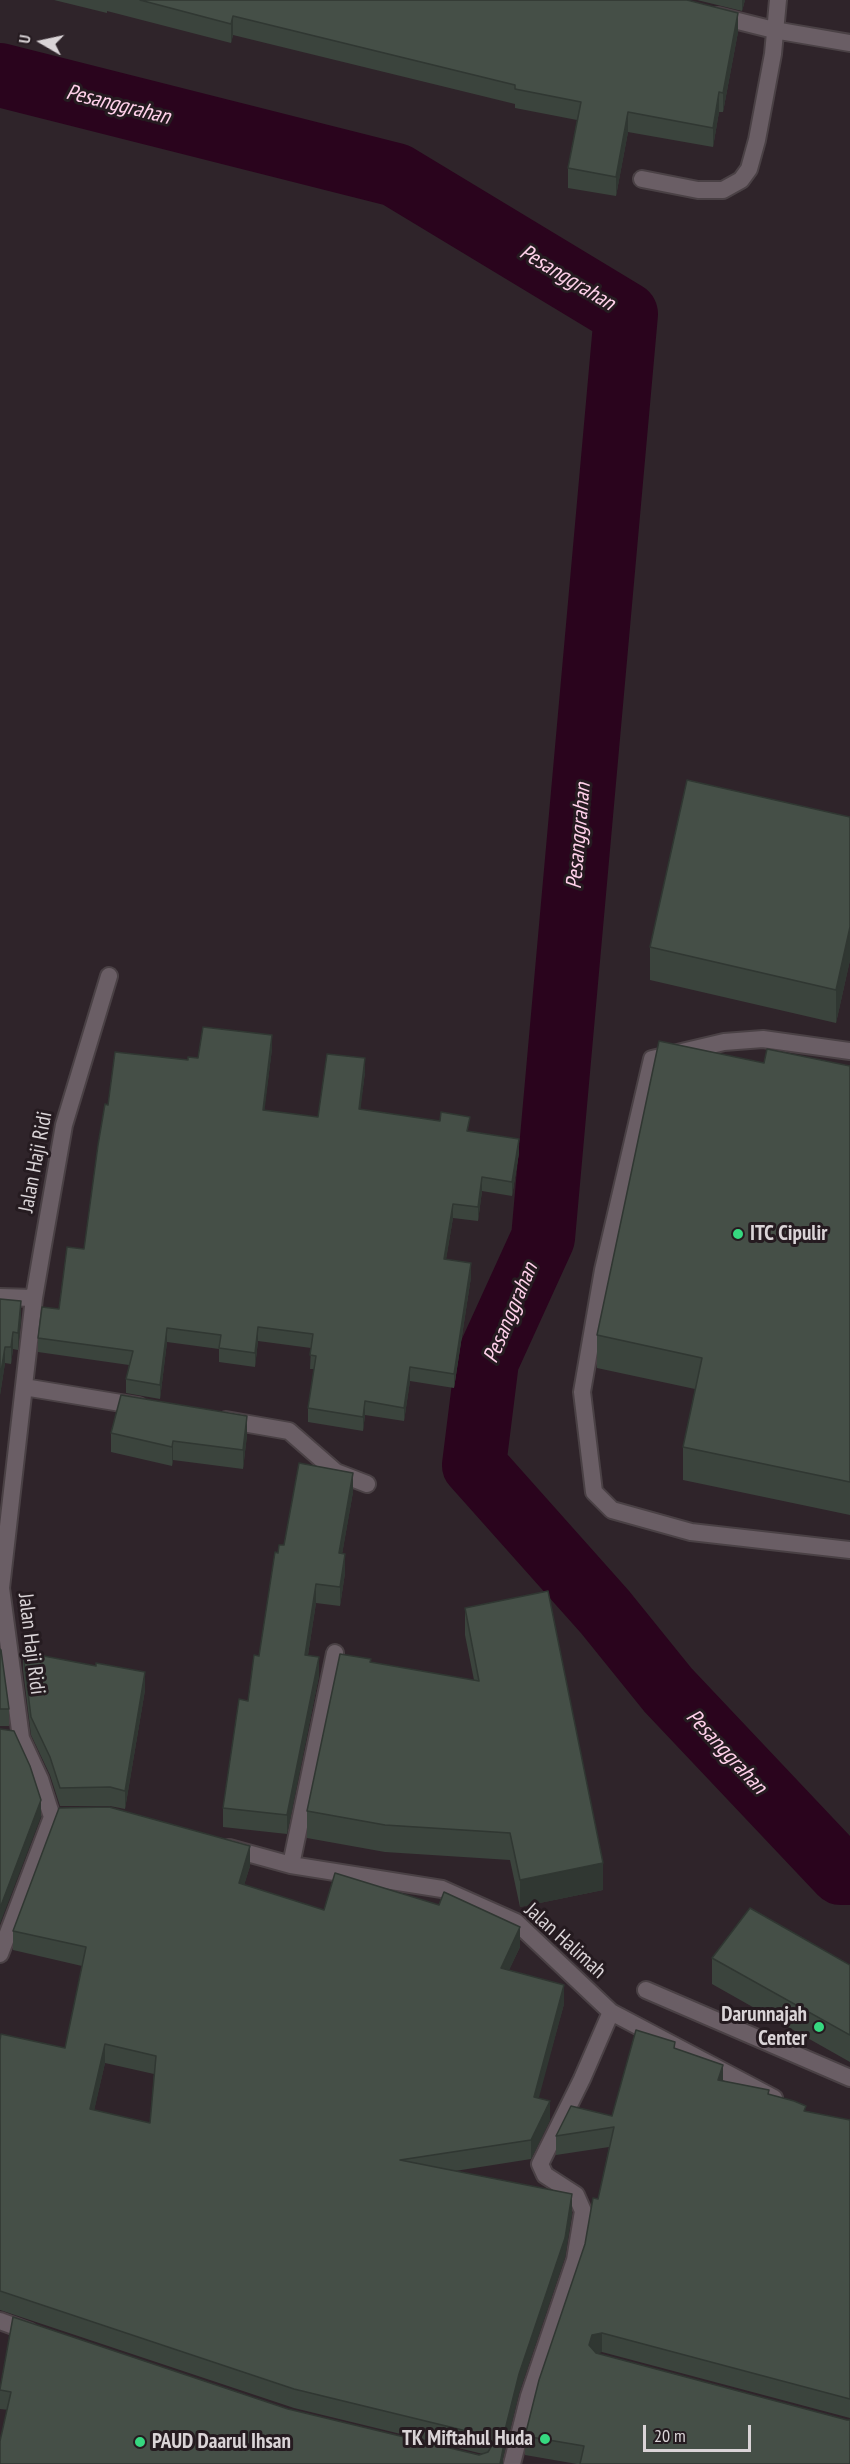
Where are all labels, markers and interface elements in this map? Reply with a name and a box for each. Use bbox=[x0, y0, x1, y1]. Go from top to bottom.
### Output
north arrow bbox=[12, 12, 72, 72]
text: U bbox=[14, 34, 35, 45]
water label: Pesanggrahan bbox=[63, 79, 173, 131]
water label: Pesanggrahan bbox=[515, 239, 619, 317]
water label: Pesanggrahan bbox=[561, 782, 597, 890]
street label: Jalan Haji Ridi bbox=[14, 1110, 58, 1214]
place label: ITC Cipulir bbox=[750, 1221, 827, 1247]
marker: ITC Cipulir bbox=[731, 1227, 745, 1241]
water label: Pesanggrahan bbox=[478, 1259, 544, 1367]
street label: Jalan Haji Ridi bbox=[12, 1592, 50, 1696]
water label: Pesanggrahan bbox=[680, 1704, 772, 1800]
street label: Jalan Halimah bbox=[519, 1898, 611, 1984]
place label: Darunnajah Center bbox=[721, 2002, 807, 2052]
marker: Darunnajah Center bbox=[812, 2020, 826, 2034]
scale bar bbox=[646, 2413, 754, 2451]
text: 20 m bbox=[654, 2424, 686, 2447]
place label: TK Miftahul Huda bbox=[402, 2426, 533, 2452]
place label: PAUD Daarul Ihsan bbox=[152, 2429, 291, 2455]
marker: TK Miftahul Huda bbox=[538, 2432, 552, 2446]
marker: PAUD Daarul Ihsan bbox=[133, 2435, 147, 2449]

